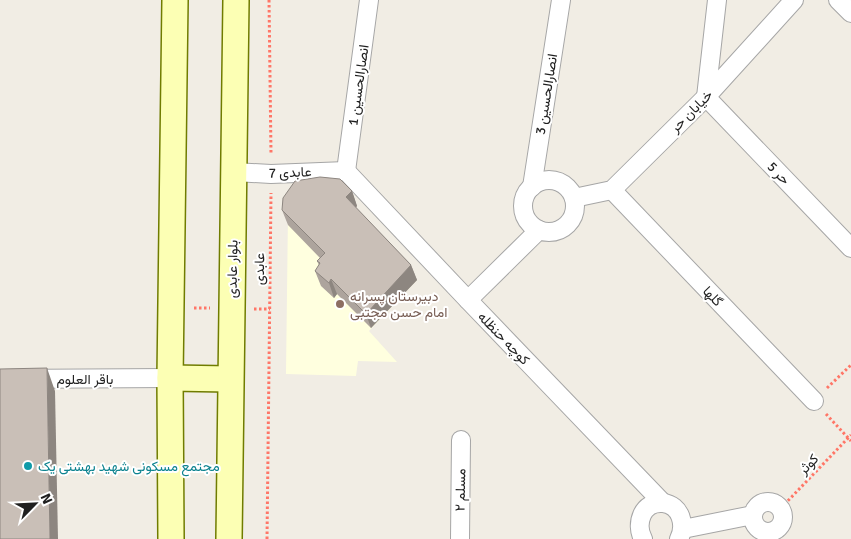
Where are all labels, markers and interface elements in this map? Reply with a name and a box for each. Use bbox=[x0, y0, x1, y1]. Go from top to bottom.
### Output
street label: انصارالحسین 1 bbox=[344, 43, 373, 127]
street label: انصارالحسین 3 bbox=[532, 52, 561, 136]
street label: خیابان حر bbox=[666, 87, 716, 137]
street label: حر 5 bbox=[764, 158, 794, 188]
street label: عابدی 7 bbox=[268, 163, 312, 182]
street label: بلوار عابدی bbox=[223, 240, 242, 298]
street label: عابدی bbox=[251, 253, 268, 285]
street label: گلها bbox=[699, 283, 726, 310]
place label: دبیرستان پسرانه امام حسن مجتبی bbox=[350, 288, 447, 321]
marker: دبیرستان پسرانه امام حسن مجتبی bbox=[334, 298, 346, 310]
street label: کوچه حنظله bbox=[473, 308, 533, 369]
street label: باقر العلوم bbox=[57, 371, 113, 388]
street label: کوثر bbox=[794, 450, 822, 479]
place label: مجتمع مسکونی شهید بهشتی یک bbox=[38, 458, 220, 477]
marker: مجتمع مسکونی شهید بهشتی یک bbox=[22, 460, 34, 472]
street label: مسلم ۲ bbox=[452, 468, 469, 512]
north arrow bbox=[10, 479, 60, 529]
text: N bbox=[37, 491, 56, 507]

